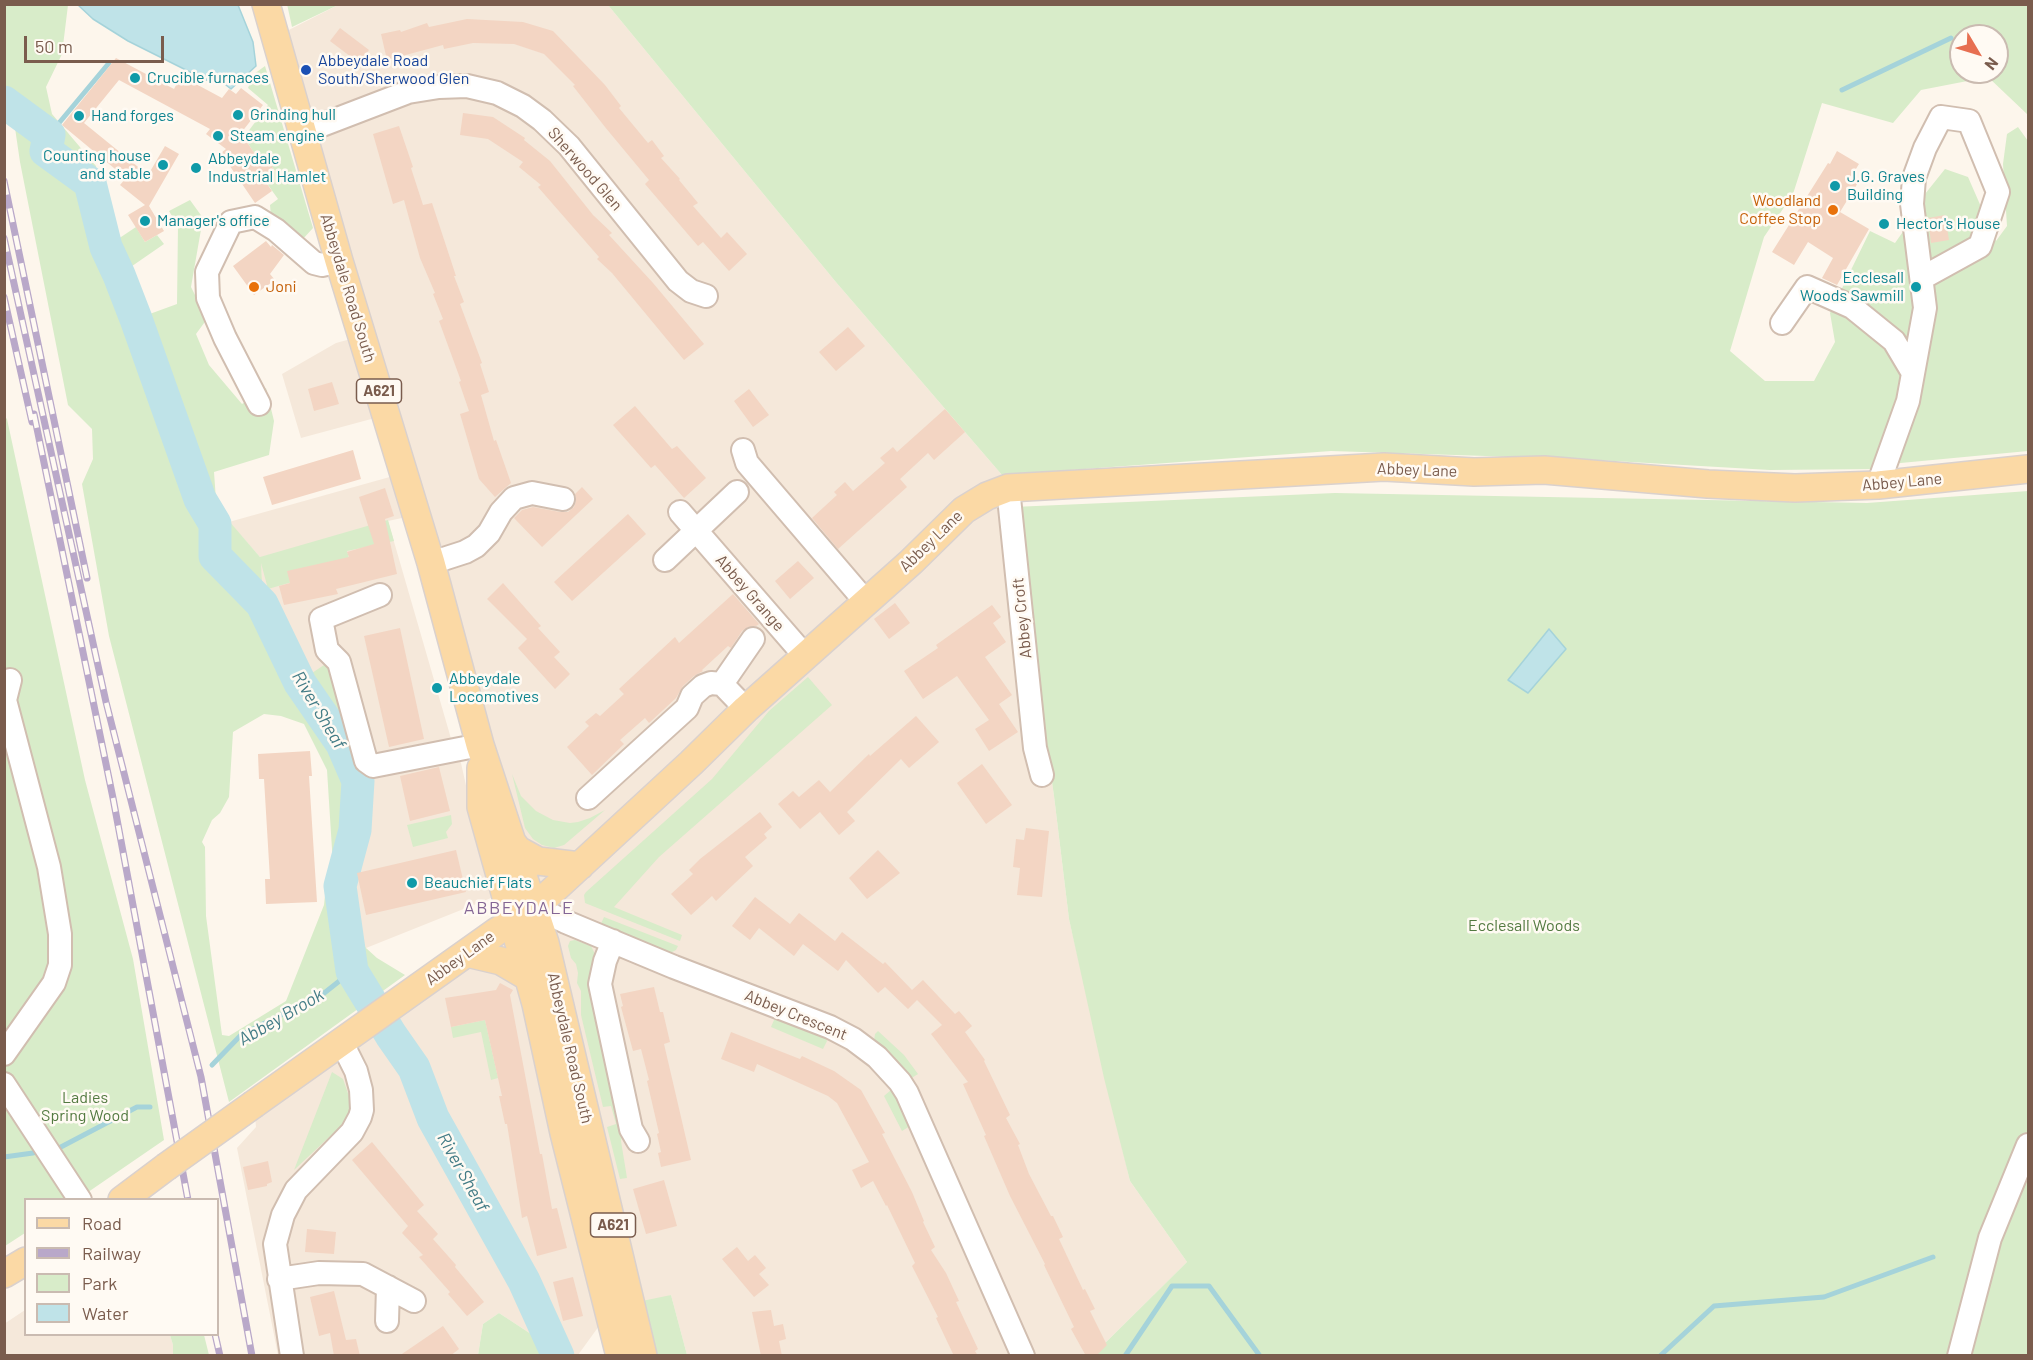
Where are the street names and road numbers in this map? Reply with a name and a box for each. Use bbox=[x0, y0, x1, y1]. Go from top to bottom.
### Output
street label: Sherwood Glen bbox=[544, 123, 626, 215]
street label: Abbeydale Road South bbox=[316, 211, 380, 365]
road number: A621 bbox=[356, 379, 401, 403]
street label: Abbey Lane bbox=[1377, 459, 1457, 481]
street label: Abbey Lane bbox=[1861, 469, 1943, 495]
street label: Abbey Lane bbox=[895, 506, 967, 576]
street label: Abbey Grange bbox=[711, 551, 789, 635]
street label: Abbey Croft bbox=[1008, 576, 1036, 660]
street label: Abbey Lane bbox=[422, 927, 498, 989]
street label: Abbeydale Road South bbox=[543, 971, 597, 1125]
street label: Abbey Crescent bbox=[742, 986, 850, 1044]
road number: A621 bbox=[590, 1213, 636, 1237]

